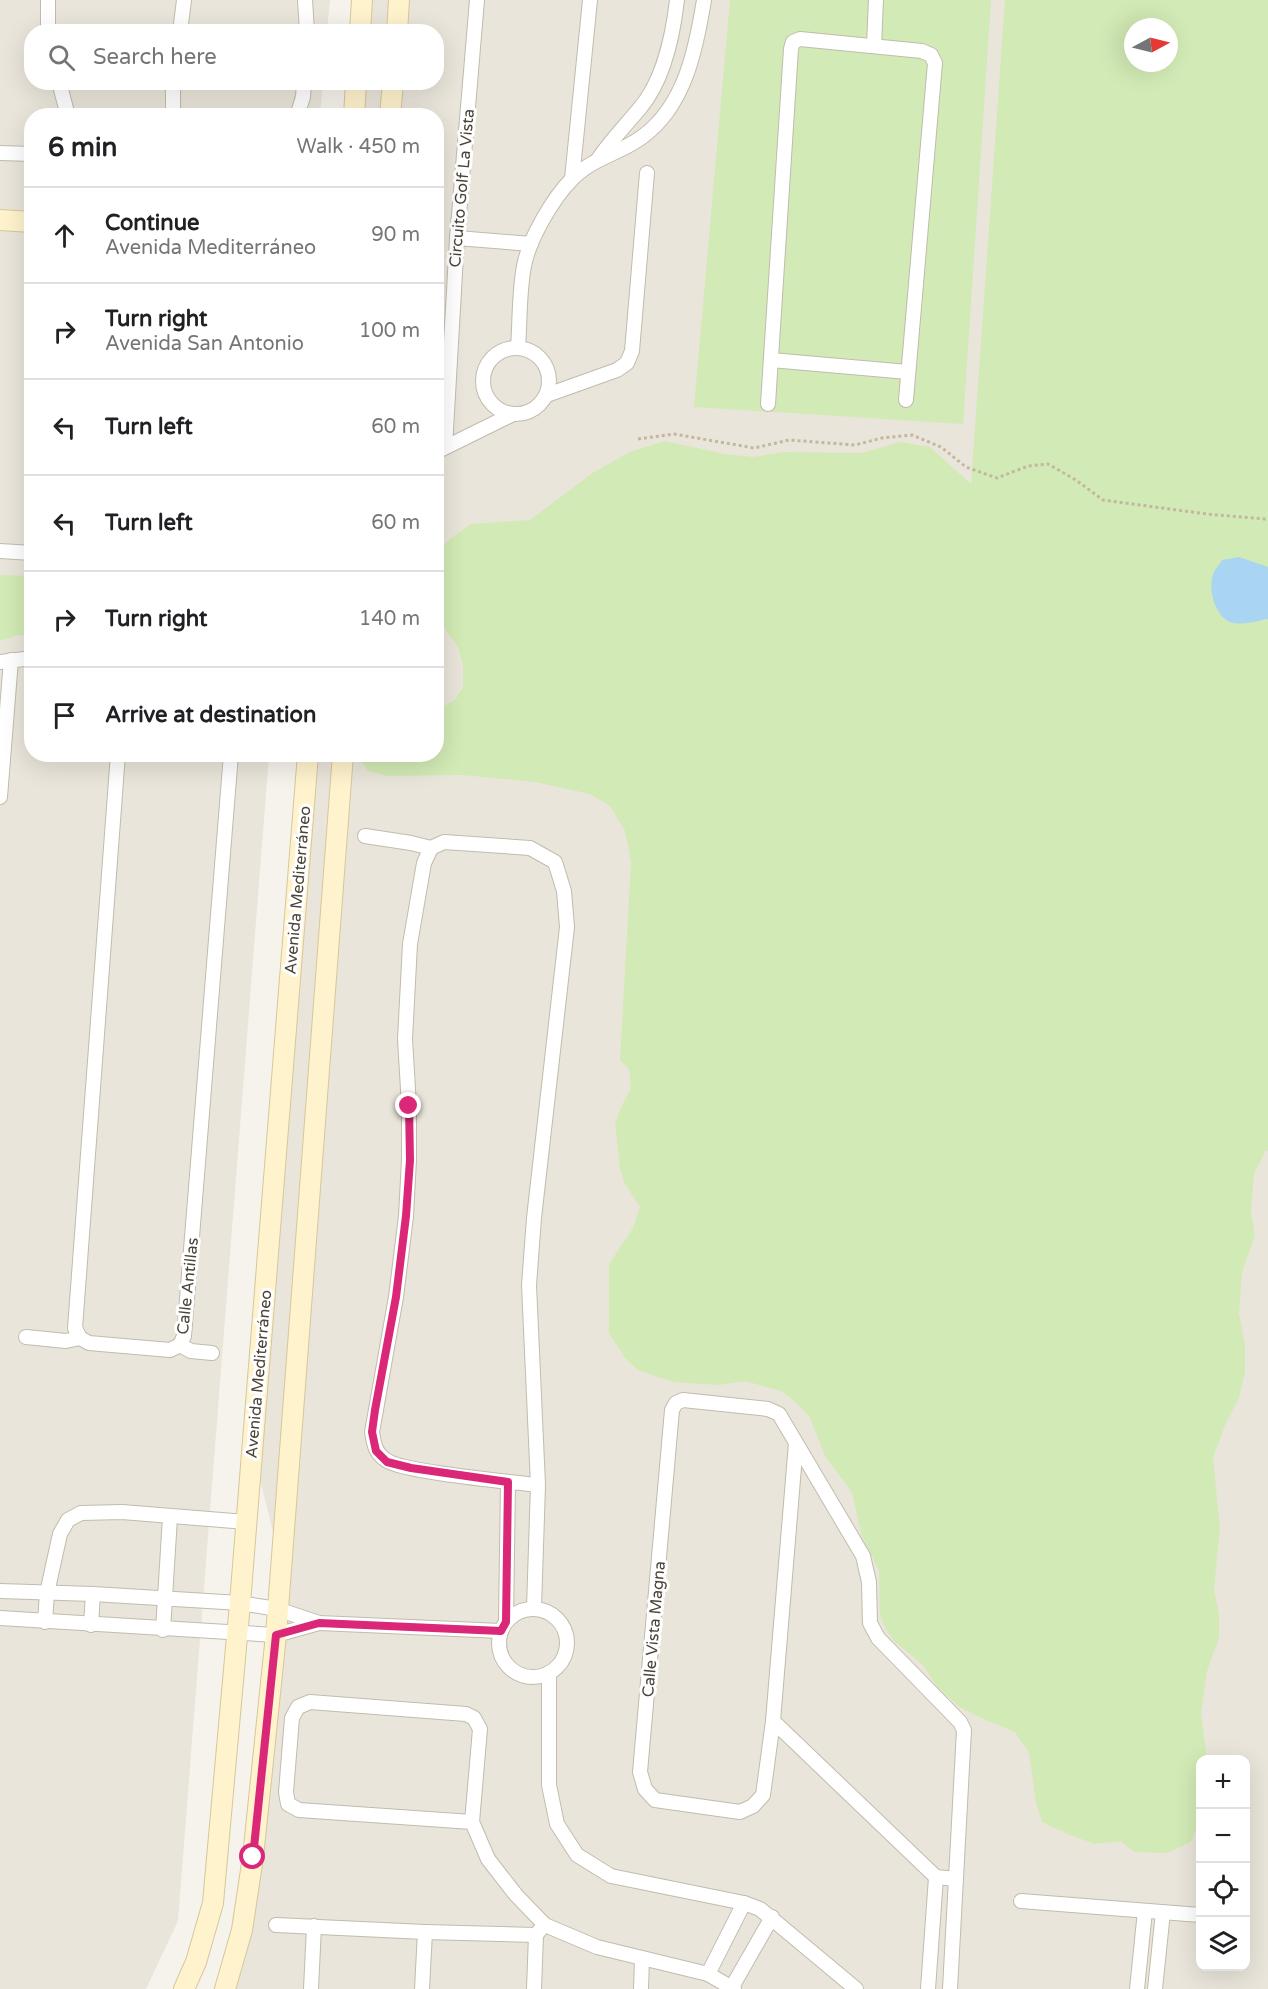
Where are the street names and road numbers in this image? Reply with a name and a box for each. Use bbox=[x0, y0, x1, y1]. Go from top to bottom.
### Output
street label: Circuito Golf La Vista bbox=[445, 108, 479, 268]
street label: Avenida Mediterráneo bbox=[281, 805, 315, 975]
street label: Calle Antillas bbox=[173, 1237, 203, 1336]
street label: Avenida Mediterráneo bbox=[242, 1289, 276, 1459]
street label: Calle Vista Magna bbox=[638, 1560, 670, 1698]

